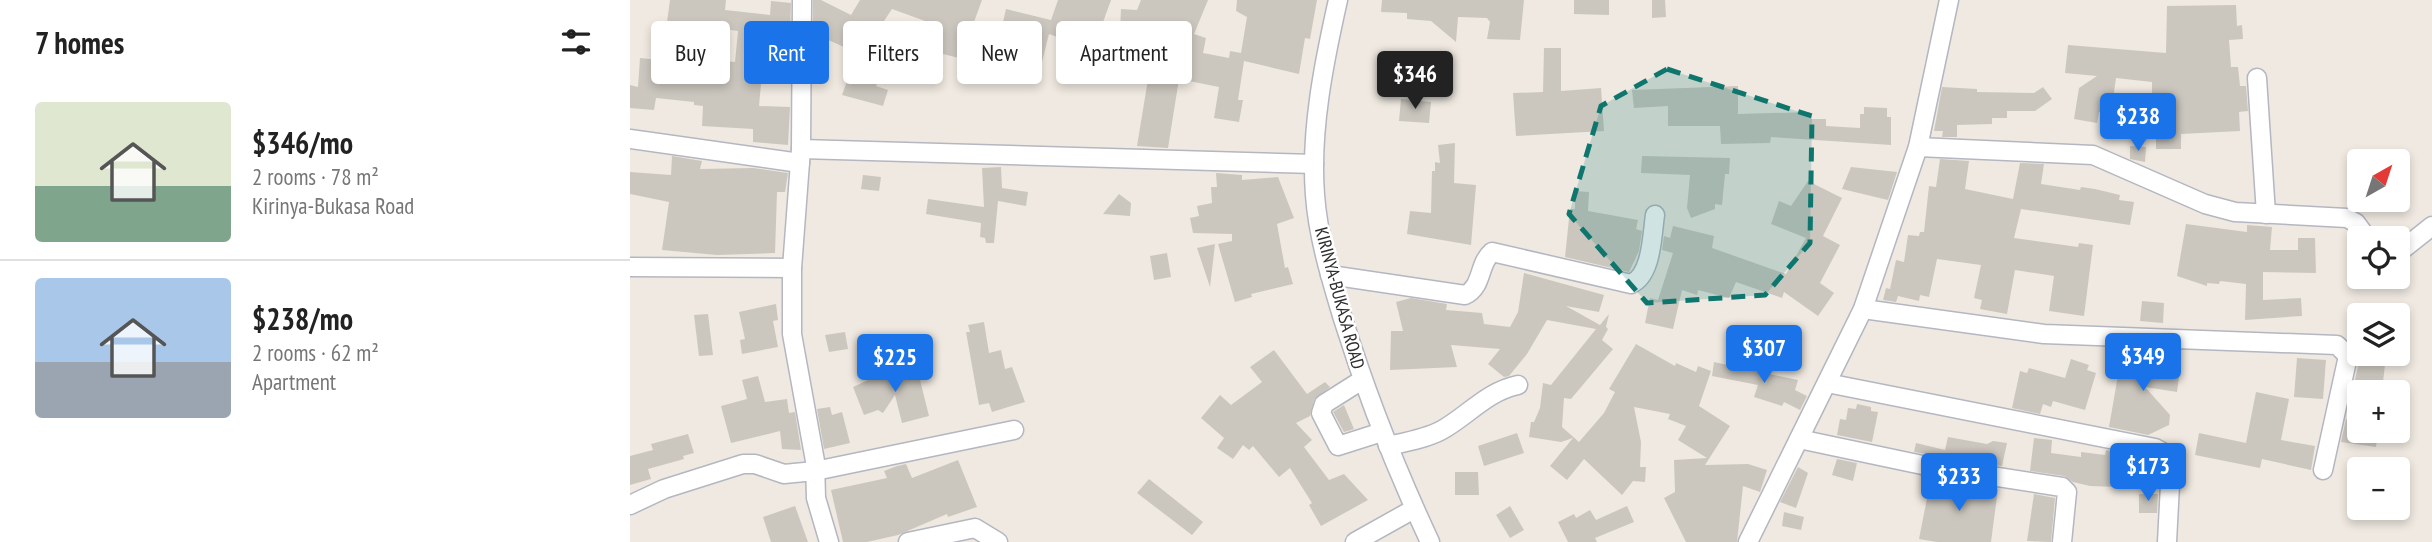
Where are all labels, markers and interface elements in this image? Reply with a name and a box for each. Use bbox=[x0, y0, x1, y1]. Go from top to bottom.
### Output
chip: Buy bbox=[651, 21, 730, 84]
chip: Rent bbox=[744, 21, 829, 84]
chip: Filters bbox=[843, 21, 943, 84]
chip: New bbox=[957, 21, 1042, 84]
chip: Apartment bbox=[1056, 21, 1192, 84]
text: 7 homes bbox=[35, 23, 124, 62]
icon: filters bbox=[557, 23, 595, 61]
pin: $346 bbox=[1374, 52, 1456, 111]
text: $346 bbox=[1393, 59, 1437, 88]
pin: $238 bbox=[2097, 94, 2179, 153]
text: $238 bbox=[2116, 101, 2160, 130]
text: $346/mo bbox=[252, 123, 353, 162]
icon: home bbox=[91, 130, 175, 214]
north arrow bbox=[2347, 149, 2410, 212]
map controls bbox=[2347, 149, 2410, 520]
text: 2 rooms · 78 m² bbox=[252, 162, 379, 191]
text: Kirinya-Bukasa Road bbox=[252, 191, 414, 220]
street label: KIRINYA-BUKASA ROAD bbox=[1310, 225, 1370, 371]
button: locate bbox=[2347, 226, 2410, 289]
text: $238/mo bbox=[252, 299, 353, 338]
button: layers bbox=[2347, 303, 2410, 366]
icon: home bbox=[91, 306, 175, 390]
pin: $307 bbox=[1723, 326, 1805, 385]
text: $307 bbox=[1742, 333, 1786, 362]
pin: $225 bbox=[854, 334, 936, 394]
pin: $349 bbox=[2102, 334, 2184, 393]
text: 2 rooms · 62 m² bbox=[252, 338, 379, 367]
text: $349 bbox=[2121, 341, 2165, 370]
text: $225 bbox=[873, 342, 917, 371]
text: Apartment bbox=[252, 367, 336, 396]
button: + bbox=[2347, 380, 2410, 443]
pin: $173 bbox=[2107, 444, 2189, 503]
text: $173 bbox=[2126, 451, 2170, 480]
pin: $233 bbox=[1918, 454, 2000, 513]
button: − bbox=[2347, 457, 2410, 520]
text: $233 bbox=[1937, 461, 1981, 490]

